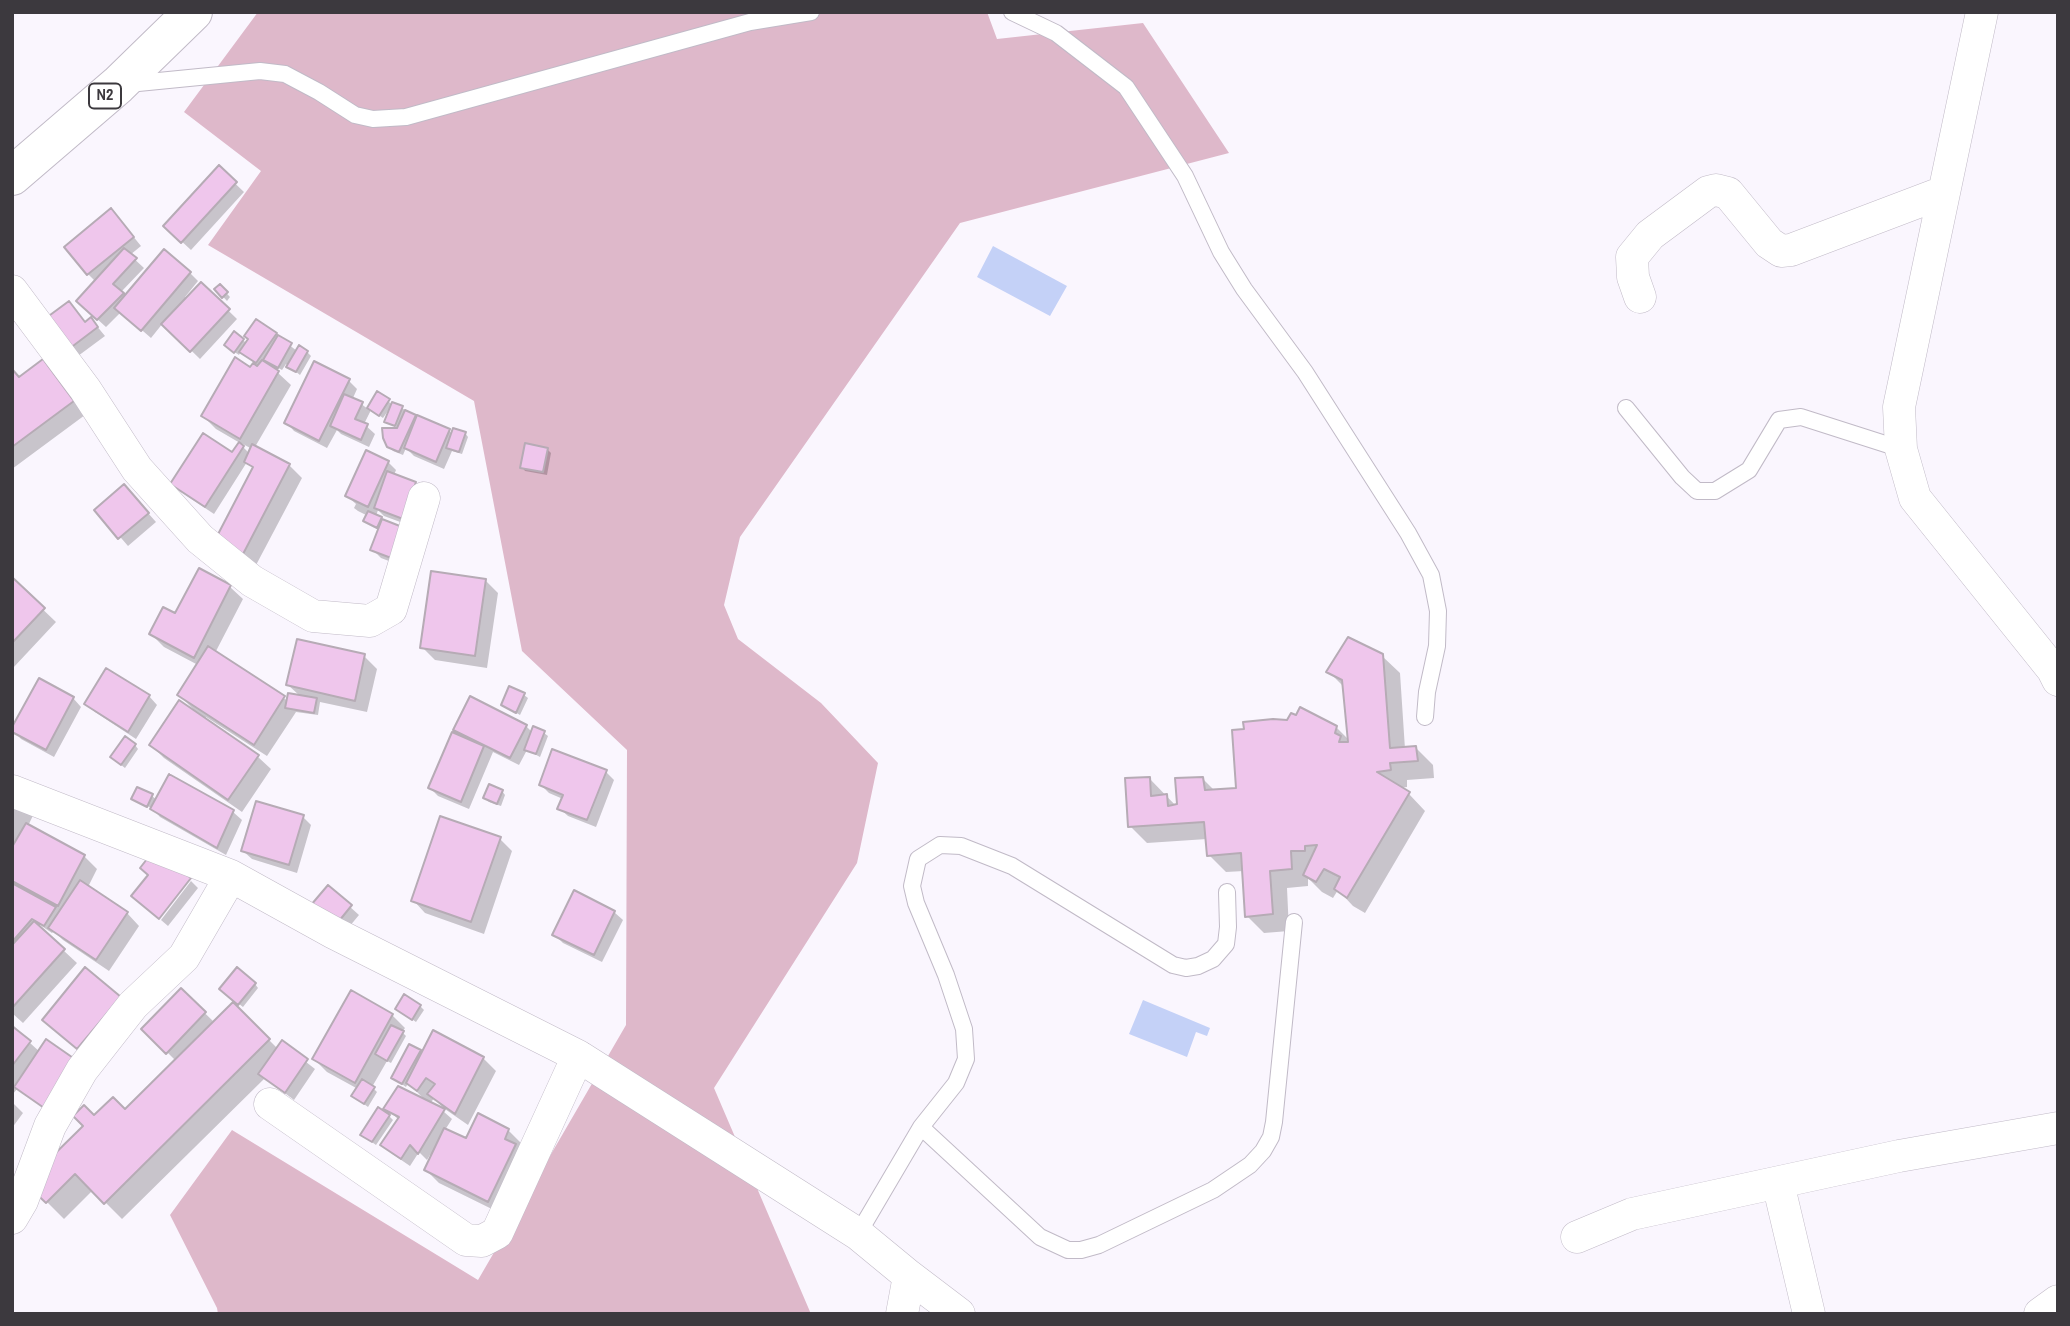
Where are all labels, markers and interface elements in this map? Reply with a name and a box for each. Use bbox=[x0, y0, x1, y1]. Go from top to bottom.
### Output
road number: N2 bbox=[89, 83, 121, 108]

